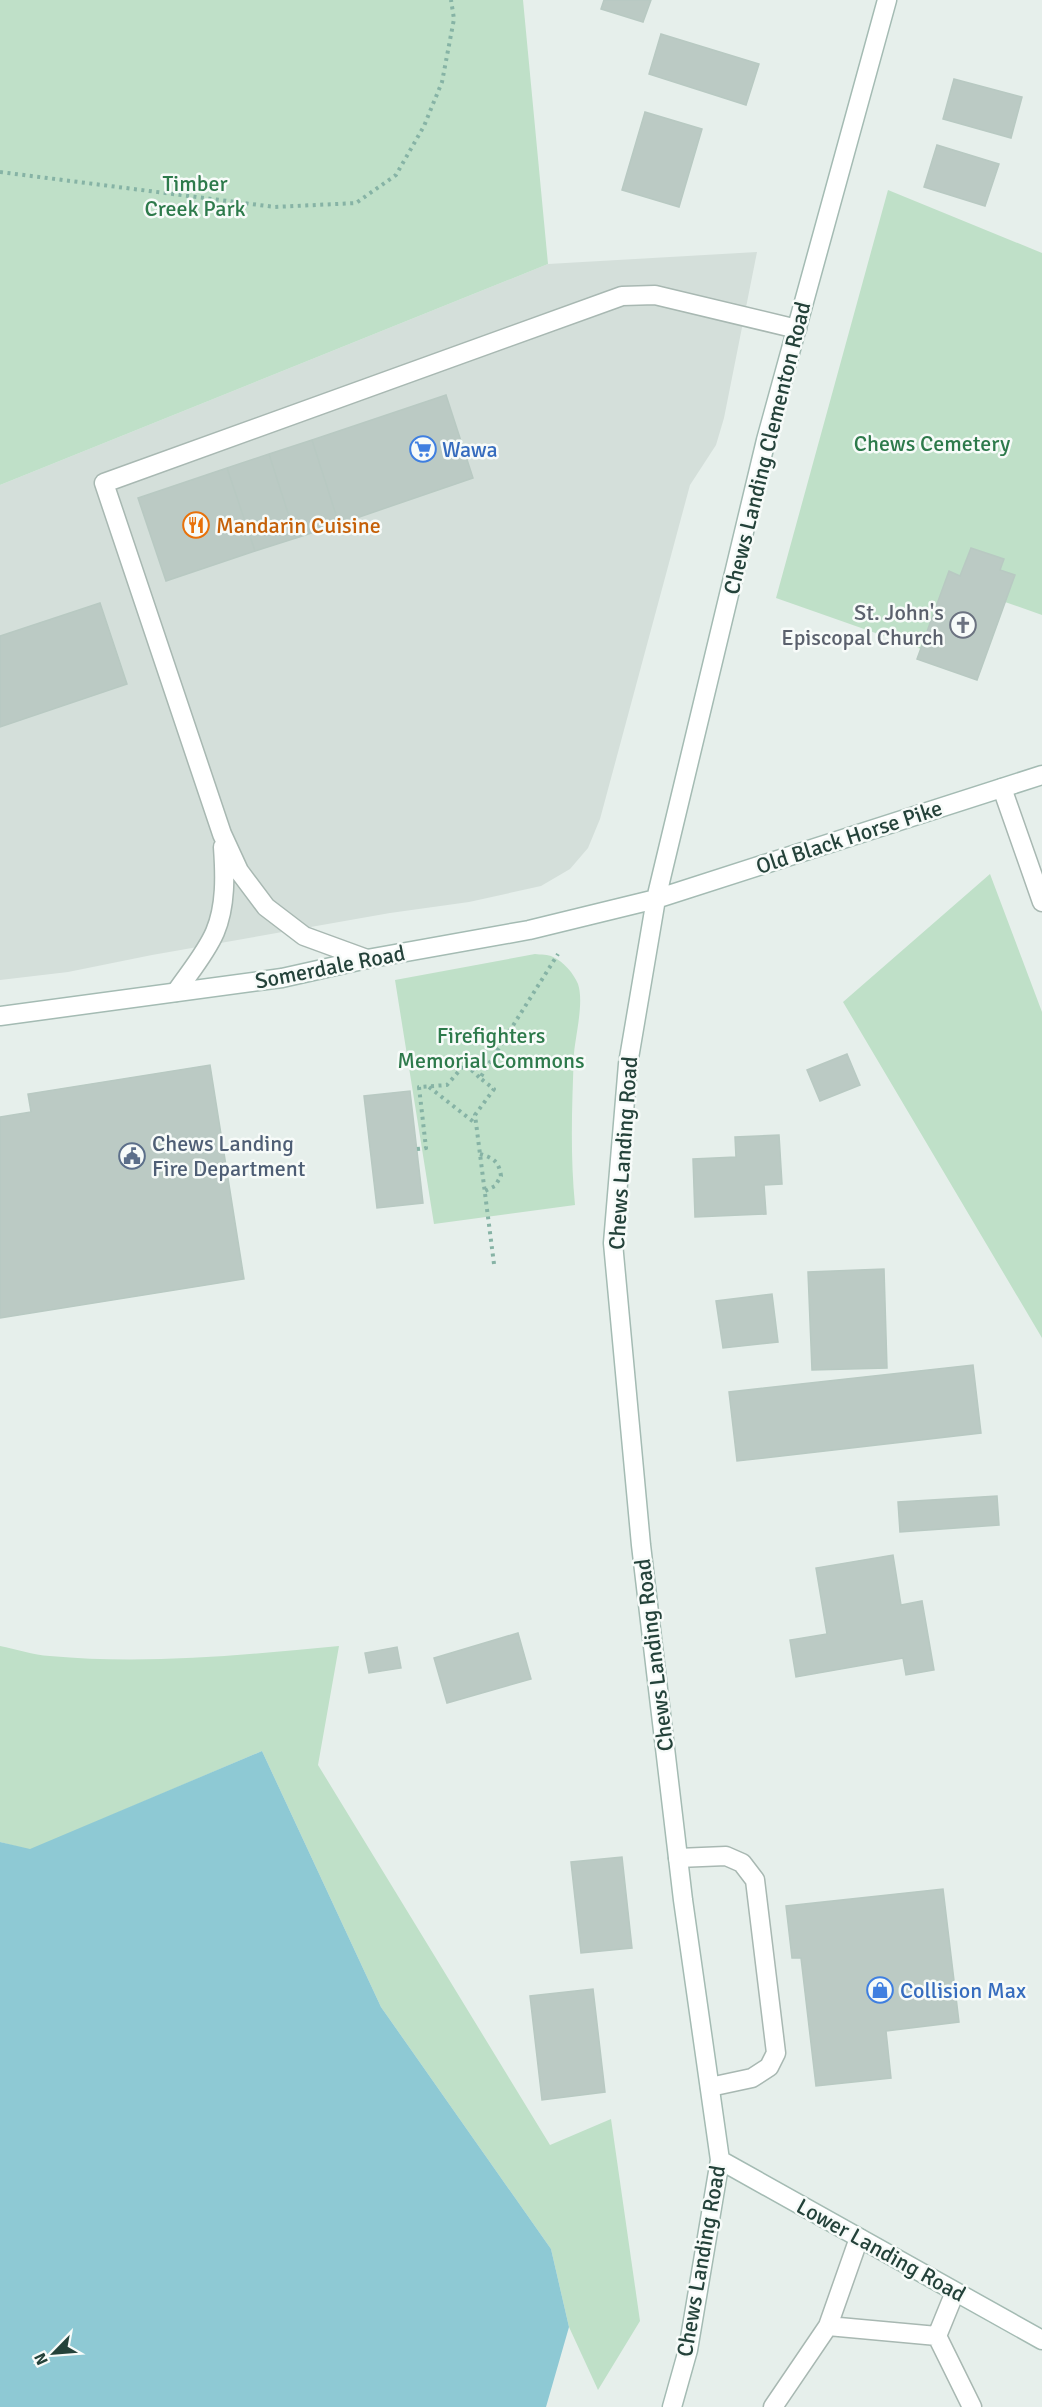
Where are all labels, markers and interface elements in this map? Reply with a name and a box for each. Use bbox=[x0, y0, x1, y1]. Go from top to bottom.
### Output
park label: Timber Creek Park bbox=[144, 170, 246, 222]
street label: Chews Landing Clementon Road bbox=[718, 299, 816, 597]
park label: Chews Cemetery bbox=[854, 430, 1011, 457]
supermarket icon: Wawa bbox=[408, 434, 438, 464]
place label: Wawa bbox=[442, 436, 498, 463]
restaurant icon: Mandarin Cuisine bbox=[181, 510, 211, 540]
place label: Mandarin Cuisine bbox=[216, 512, 381, 539]
place label: St. John's Episcopal Church bbox=[781, 599, 944, 651]
church icon: St. John's Episcopal Church bbox=[948, 610, 978, 640]
street label: Old Black Horse Pike bbox=[752, 794, 946, 880]
street label: Somerdale Road bbox=[253, 939, 407, 995]
park label: Firefighters Memorial Commons bbox=[397, 1022, 585, 1074]
street label: Chews Landing Road bbox=[603, 1055, 643, 1251]
place label: Chews Landing Fire Department bbox=[152, 1130, 306, 1182]
public building icon: Chews Landing Fire Department bbox=[117, 1141, 147, 1171]
street label: Chews Landing Road bbox=[629, 1557, 679, 1753]
shop icon: Collision Max bbox=[865, 1975, 895, 2005]
place label: Collision Max bbox=[900, 1977, 1026, 2004]
street label: Chews Landing Road bbox=[671, 2163, 731, 2359]
street label: Lower Landing Road bbox=[792, 2192, 970, 2308]
north arrow bbox=[24, 2323, 84, 2383]
text: N bbox=[30, 2350, 53, 2368]

